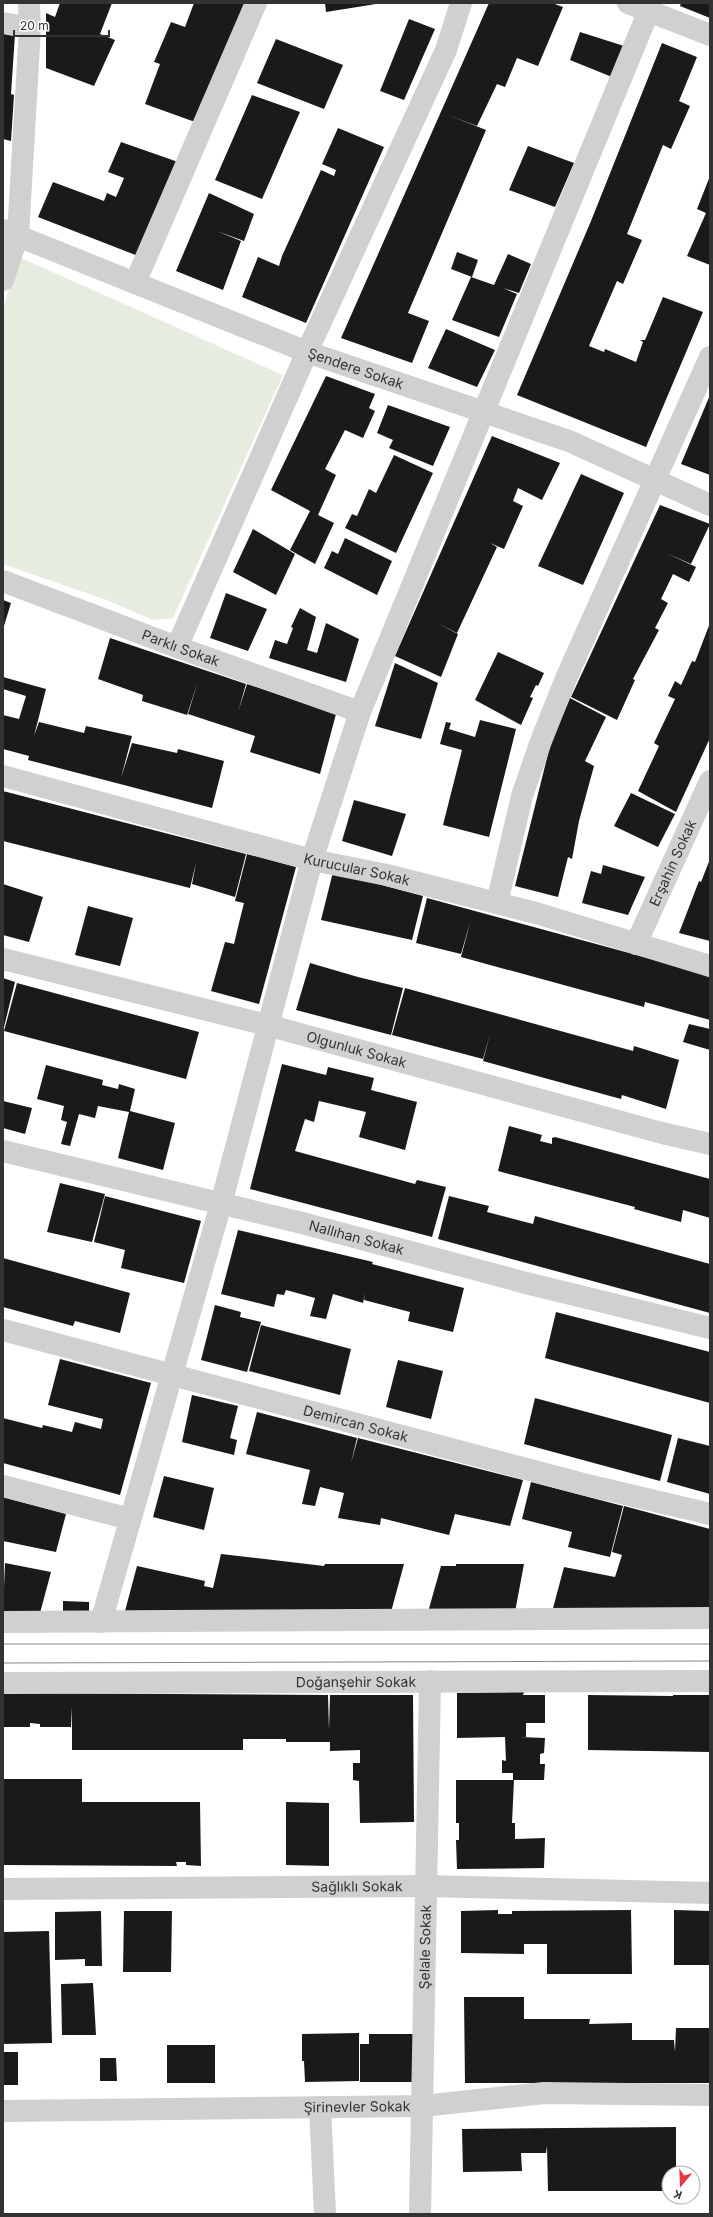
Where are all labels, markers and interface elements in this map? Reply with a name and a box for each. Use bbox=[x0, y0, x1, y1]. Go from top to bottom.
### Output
scale bar bbox=[14, 12, 109, 38]
text: 20 m bbox=[20, 18, 49, 33]
street label: Şendere Sokak bbox=[306, 344, 406, 392]
street label: Parklı Sokak bbox=[140, 626, 222, 670]
street label: Erşahin Sokak bbox=[645, 816, 700, 909]
street label: Kurucular Sokak bbox=[302, 849, 412, 889]
street label: Olgunluk Sokak bbox=[305, 1027, 409, 1071]
street label: Nallıhan Sokak bbox=[307, 1216, 406, 1258]
street label: Demircan Sokak bbox=[302, 1401, 411, 1445]
street label: Doğanşehir Sokak bbox=[296, 1673, 417, 1690]
street label: Sağlıklı Sokak bbox=[311, 1877, 403, 1895]
street label: Şelale Sokak bbox=[415, 1904, 434, 1989]
street label: Şirinevler Sokak bbox=[303, 2097, 411, 2115]
north arrow bbox=[661, 2165, 701, 2205]
text: K bbox=[672, 2187, 684, 2202]

